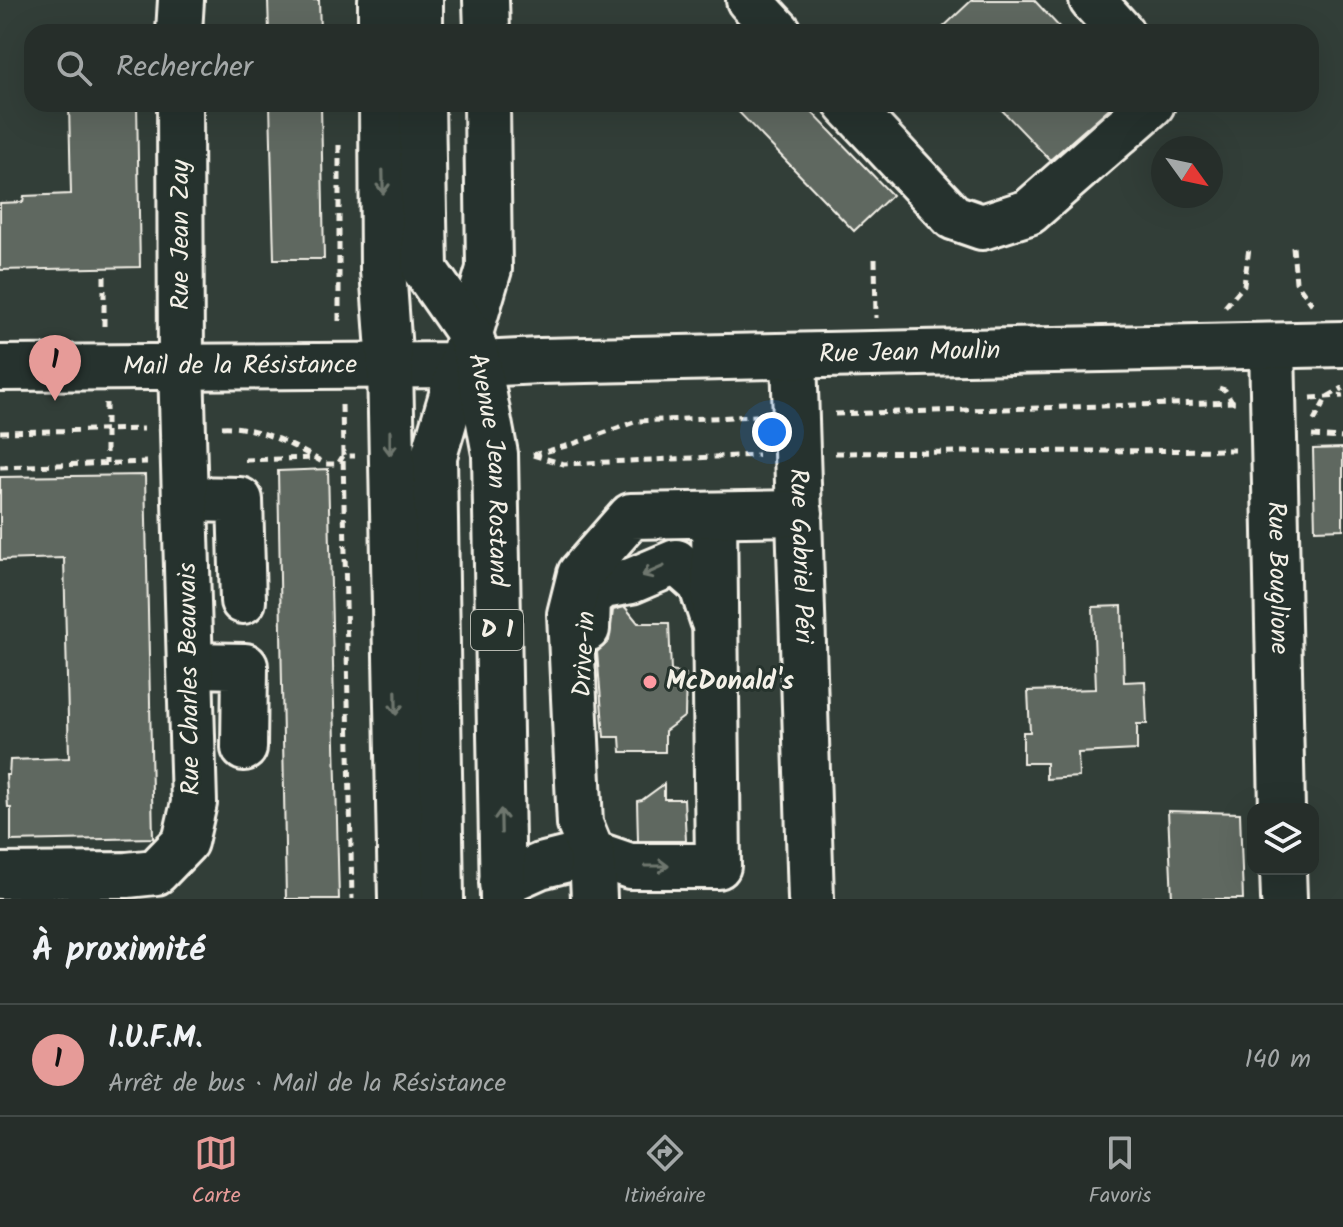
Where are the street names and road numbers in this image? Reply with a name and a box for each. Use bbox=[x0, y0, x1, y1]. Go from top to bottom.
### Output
street label: Rue Jean Zay bbox=[160, 159, 202, 310]
street label: Rue Jean Moulin bbox=[819, 330, 1001, 376]
street label: Mail de la Résistance bbox=[123, 345, 358, 388]
street label: Avenue Jean Rostand bbox=[455, 348, 518, 588]
street label: Rue Gabriel Péri bbox=[777, 468, 824, 646]
street label: Rue Bouglione bbox=[1254, 501, 1300, 655]
street label: Rue Charles Beauvais bbox=[167, 562, 213, 796]
road number: D 1 bbox=[471, 610, 523, 650]
street label: Drive-in bbox=[562, 610, 608, 698]

